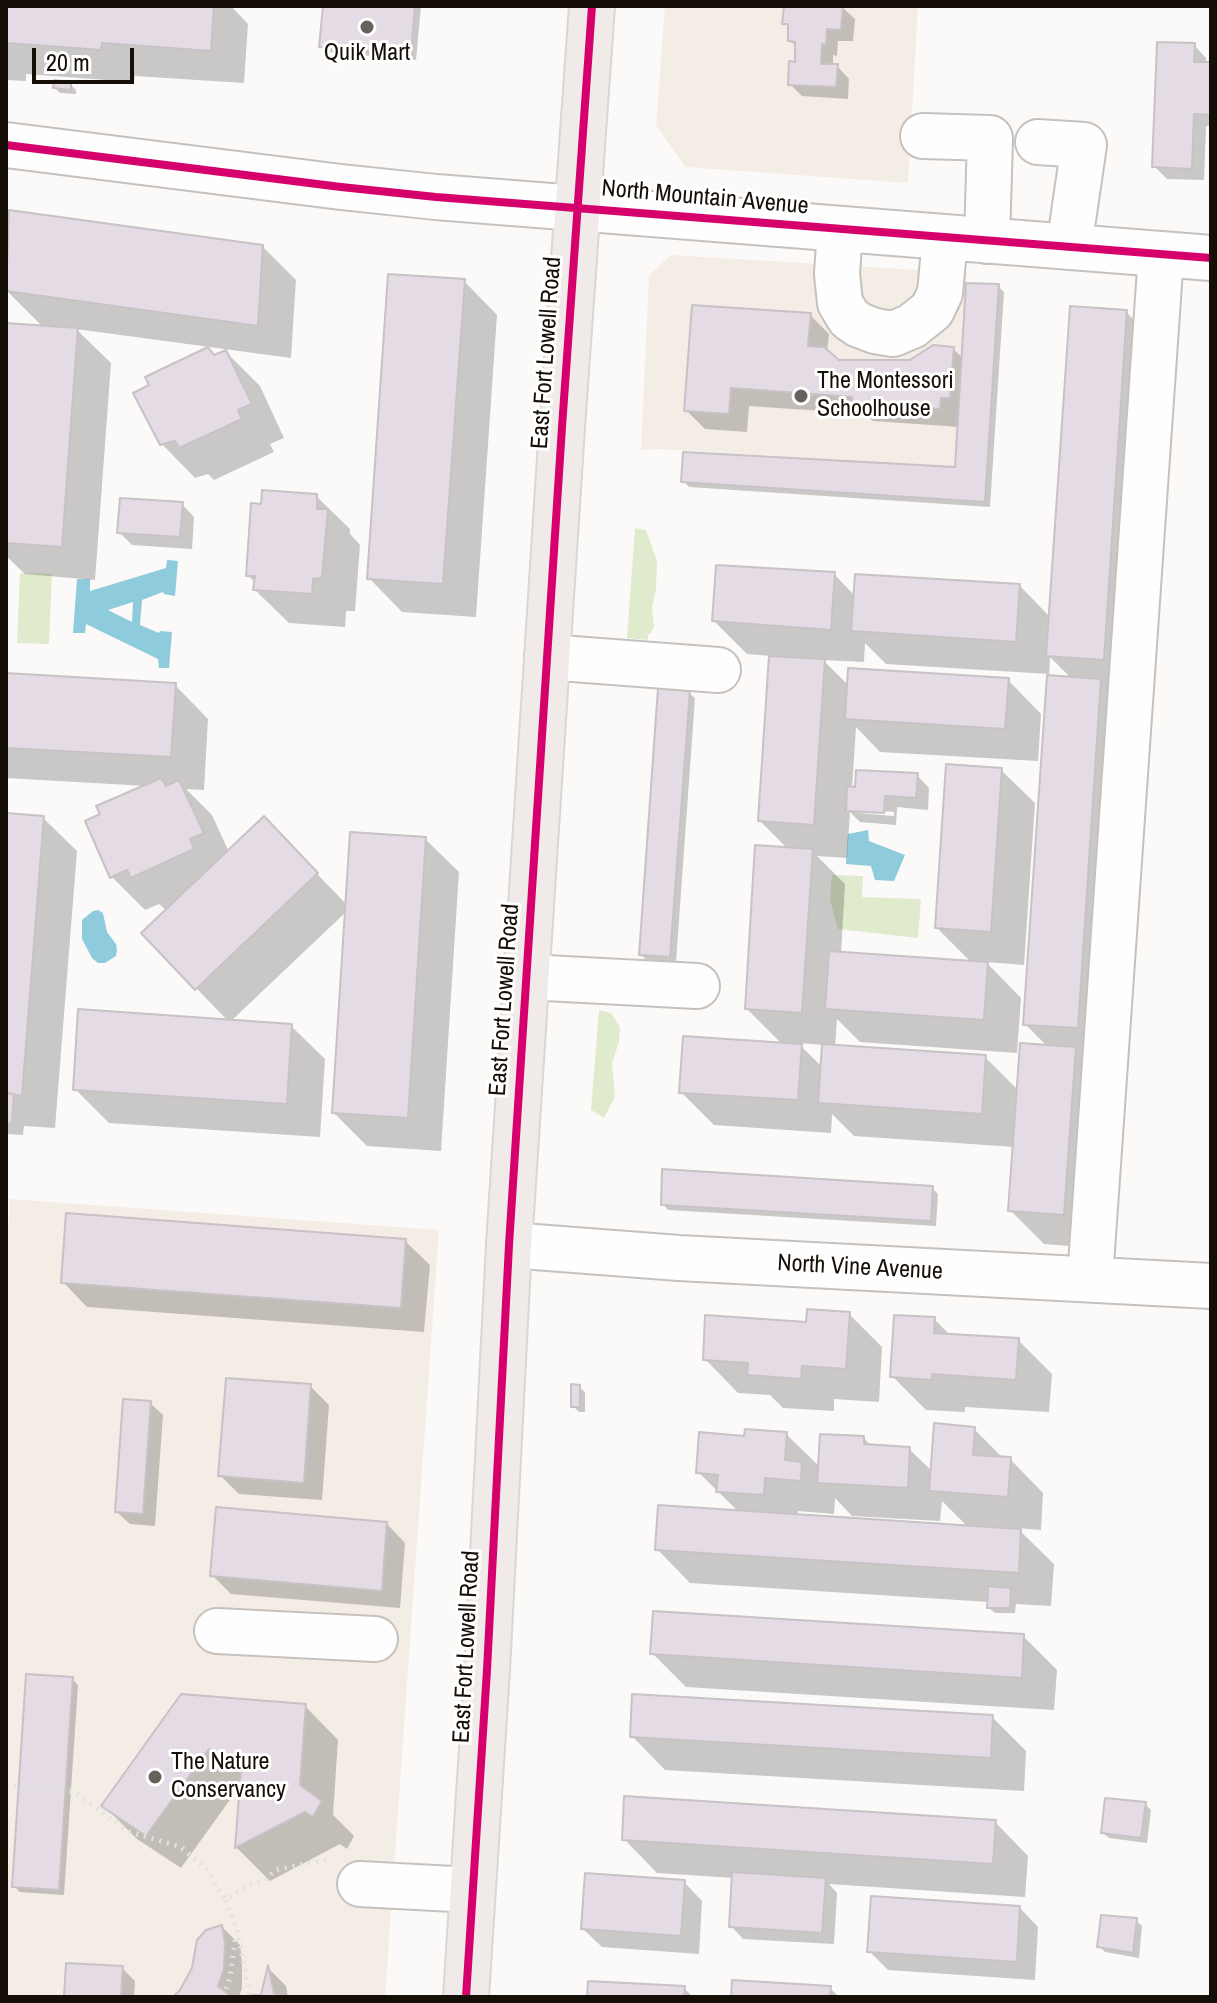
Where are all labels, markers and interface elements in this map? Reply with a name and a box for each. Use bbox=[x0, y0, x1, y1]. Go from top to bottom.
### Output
marker: Quik Mart bbox=[358, 18, 376, 36]
scale bar bbox=[36, 32, 138, 82]
place label: Quik Mart bbox=[324, 40, 410, 68]
text: 20 m bbox=[46, 46, 90, 78]
street label: North Mountain Avenue bbox=[600, 175, 810, 221]
street label: East Fort Lowell Road bbox=[526, 256, 568, 450]
place label: The Montessori Schoolhouse bbox=[817, 368, 954, 424]
marker: The Montessori Schoolhouse bbox=[792, 387, 810, 405]
street label: East Fort Lowell Road bbox=[484, 903, 526, 1097]
street label: North Vine Avenue bbox=[777, 1249, 943, 1287]
street label: East Fort Lowell Road bbox=[448, 1550, 486, 1744]
place label: The Nature Conservancy bbox=[171, 1749, 286, 1805]
marker: The Nature Conservancy bbox=[146, 1768, 164, 1786]

